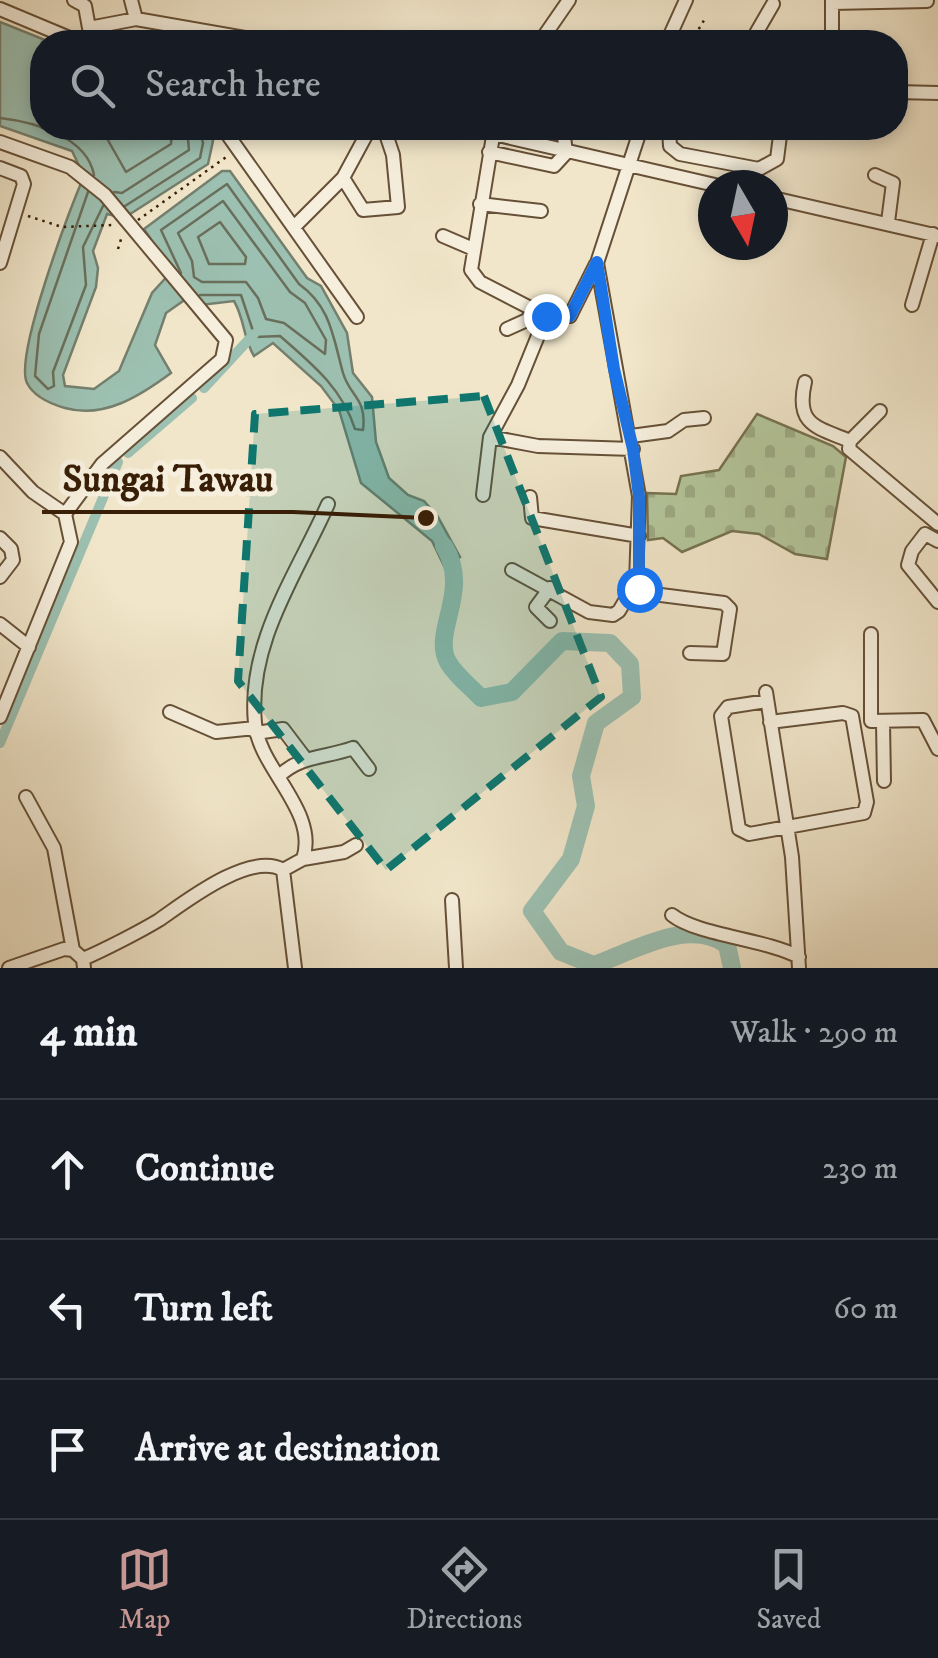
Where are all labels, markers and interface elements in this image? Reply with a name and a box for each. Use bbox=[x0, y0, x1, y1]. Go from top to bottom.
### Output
search box bbox=[30, 30, 908, 140]
icon: search bbox=[65, 58, 120, 113]
text: Search here bbox=[145, 61, 321, 109]
north arrow bbox=[698, 170, 788, 260]
route end bbox=[524, 294, 570, 340]
callout: Sungai Tawau bbox=[42, 444, 293, 512]
text: Sungai Tawau bbox=[63, 456, 273, 504]
route start bbox=[617, 567, 663, 613]
text: 4 min bbox=[40, 1007, 138, 1059]
text: Walk · 290 m bbox=[730, 1013, 898, 1053]
icon: ahead bbox=[40, 1142, 95, 1197]
text: Continue bbox=[135, 1145, 274, 1193]
text: 230 m bbox=[822, 1149, 898, 1189]
icon: left bbox=[40, 1282, 95, 1337]
text: Turn left bbox=[135, 1285, 273, 1333]
text: 60 m bbox=[833, 1289, 898, 1329]
icon: arrive bbox=[40, 1422, 95, 1477]
text: Arrive at destination bbox=[135, 1425, 440, 1473]
tab: Map bbox=[117, 1542, 172, 1637]
tab: Directions bbox=[406, 1542, 522, 1637]
tab: Saved bbox=[757, 1542, 821, 1637]

